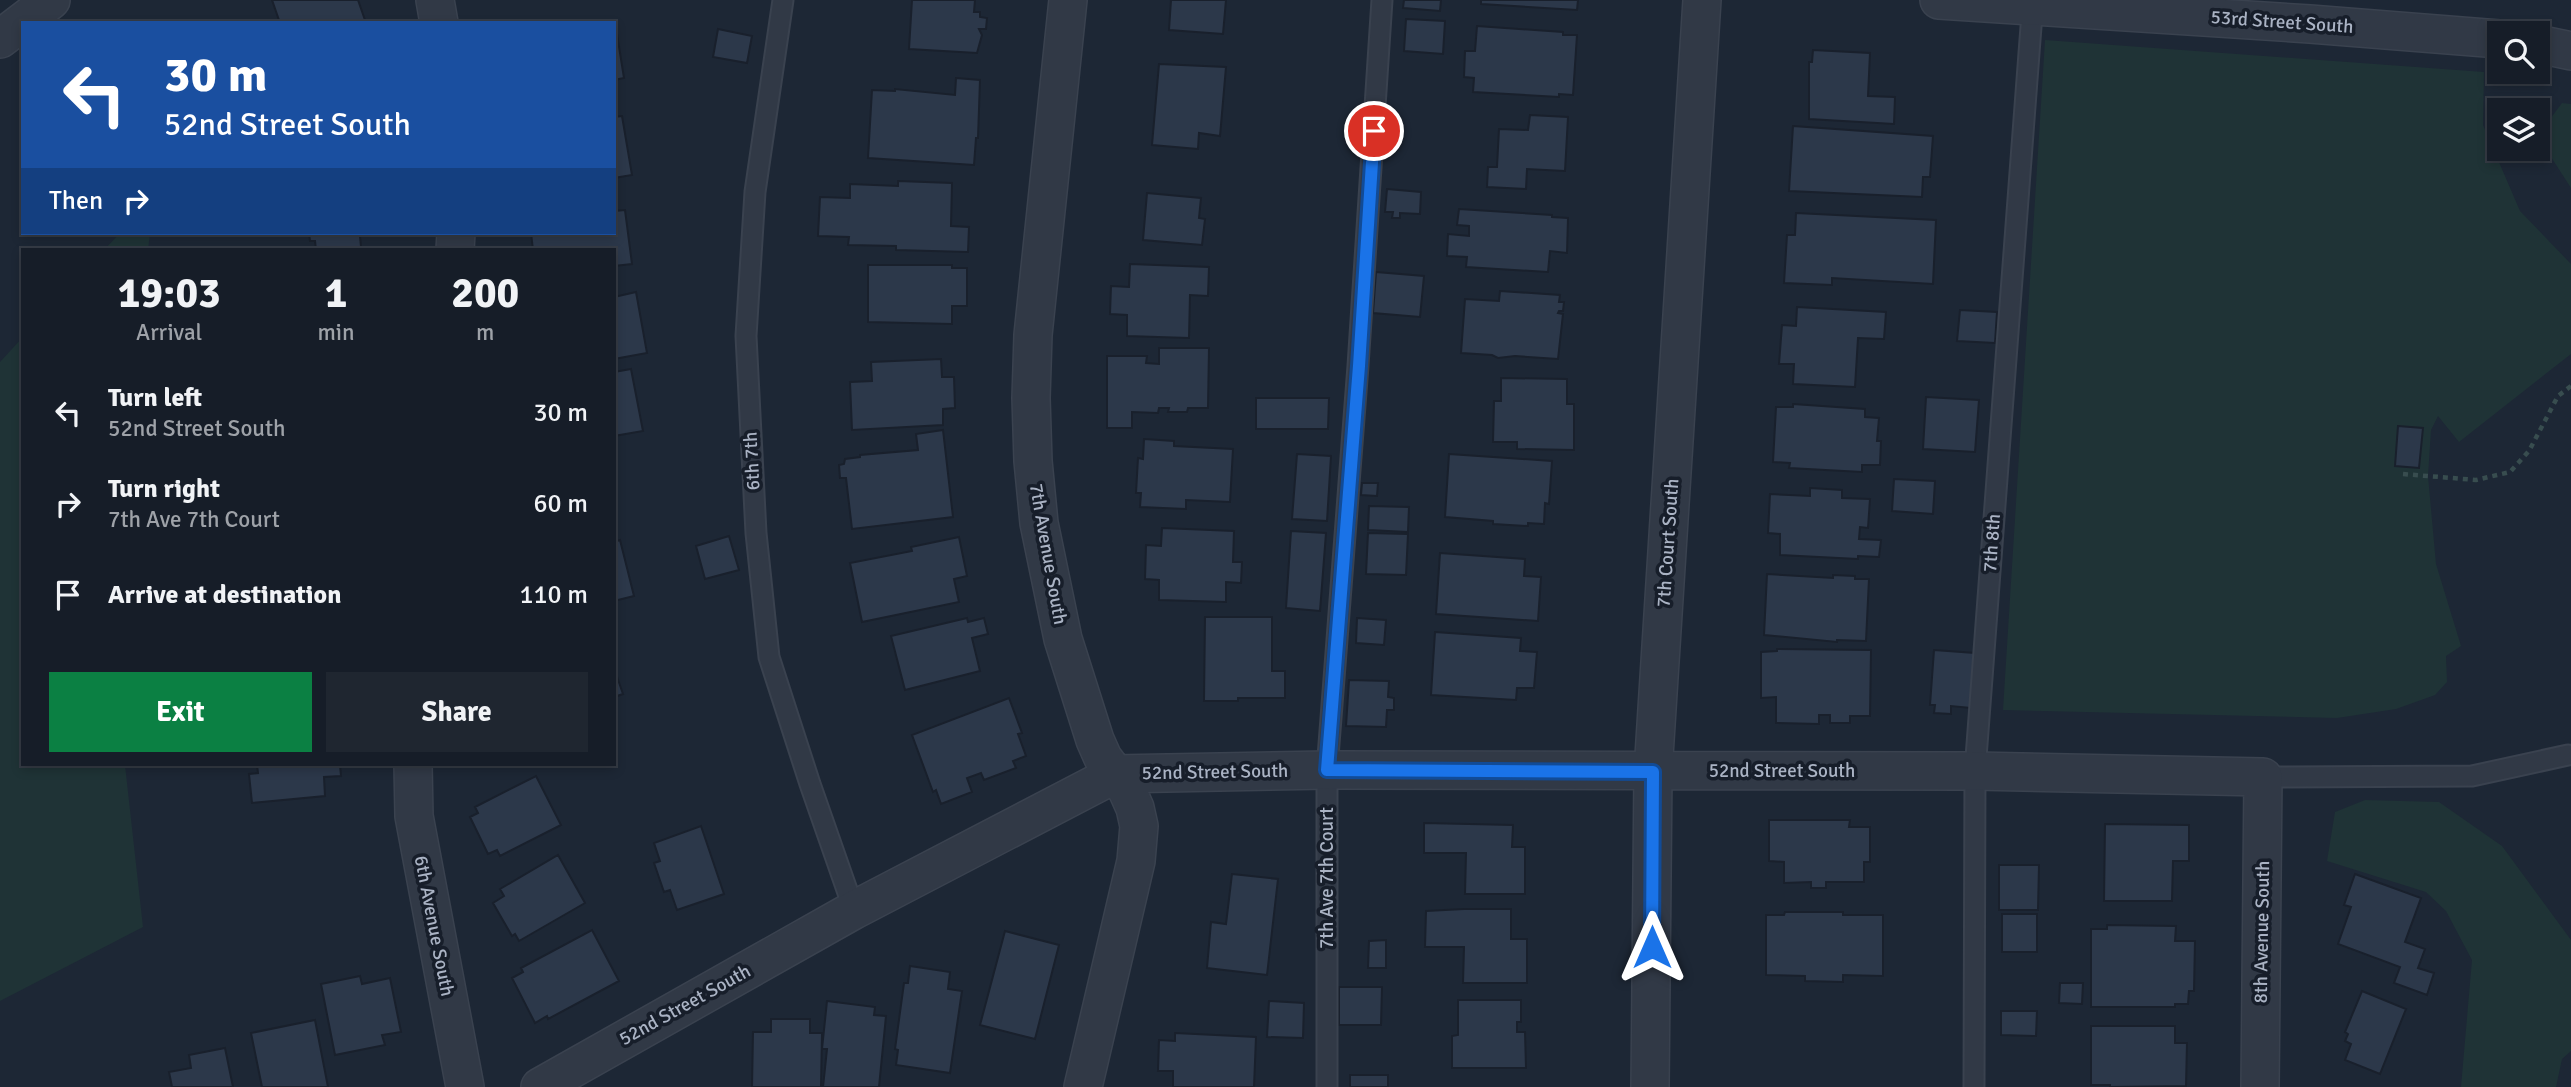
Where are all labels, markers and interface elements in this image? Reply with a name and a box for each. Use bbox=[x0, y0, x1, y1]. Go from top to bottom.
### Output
street label: 53rd Street South bbox=[2210, 5, 2354, 39]
map controls bbox=[2487, 21, 2550, 161]
button: search bbox=[2487, 21, 2550, 84]
text: 30 m bbox=[164, 45, 267, 105]
icon: left bbox=[49, 49, 140, 140]
button: layers bbox=[2487, 98, 2550, 161]
pin bbox=[1344, 101, 1404, 161]
text: 52nd Street South bbox=[164, 105, 411, 144]
icon: arrive bbox=[1355, 112, 1393, 150]
icon: right bbox=[117, 182, 155, 220]
text: Then bbox=[49, 185, 103, 217]
text: 19:03 bbox=[118, 268, 221, 319]
text: 1 bbox=[325, 268, 347, 319]
text: 200 bbox=[451, 268, 519, 319]
text: Arrival bbox=[136, 318, 202, 347]
text: min bbox=[317, 318, 355, 347]
text: m bbox=[476, 318, 494, 347]
text: Turn left bbox=[108, 382, 202, 414]
icon: left bbox=[49, 394, 87, 432]
text: 30 m bbox=[533, 397, 588, 429]
text: 52nd Street South bbox=[108, 414, 286, 443]
street label: 6th 7th bbox=[738, 431, 766, 491]
text: Turn right bbox=[108, 473, 220, 505]
street label: 7th Court South bbox=[1652, 478, 1684, 608]
street label: 7th Avenue South bbox=[1024, 482, 1072, 626]
icon: right bbox=[49, 485, 87, 523]
text: 60 m bbox=[533, 488, 588, 520]
text: 7th Ave 7th Court bbox=[108, 505, 280, 534]
street label: 7th 8th bbox=[1978, 513, 2006, 573]
icon: arrive bbox=[49, 576, 87, 614]
text: Arrive at destination bbox=[108, 579, 341, 611]
text: 110 m bbox=[519, 579, 588, 611]
button: Exit bbox=[49, 672, 312, 752]
button: Share bbox=[326, 672, 588, 752]
street label: 52nd Street South bbox=[1141, 759, 1289, 785]
street label: 52nd Street South bbox=[1709, 759, 1855, 783]
street label: 7th Ave 7th Court bbox=[1315, 807, 1339, 949]
street label: 6th Avenue South bbox=[409, 854, 459, 998]
street label: 8th Avenue South bbox=[2249, 860, 2275, 1004]
position arrow bbox=[1615, 910, 1689, 984]
street label: 52nd Street South bbox=[615, 959, 755, 1051]

